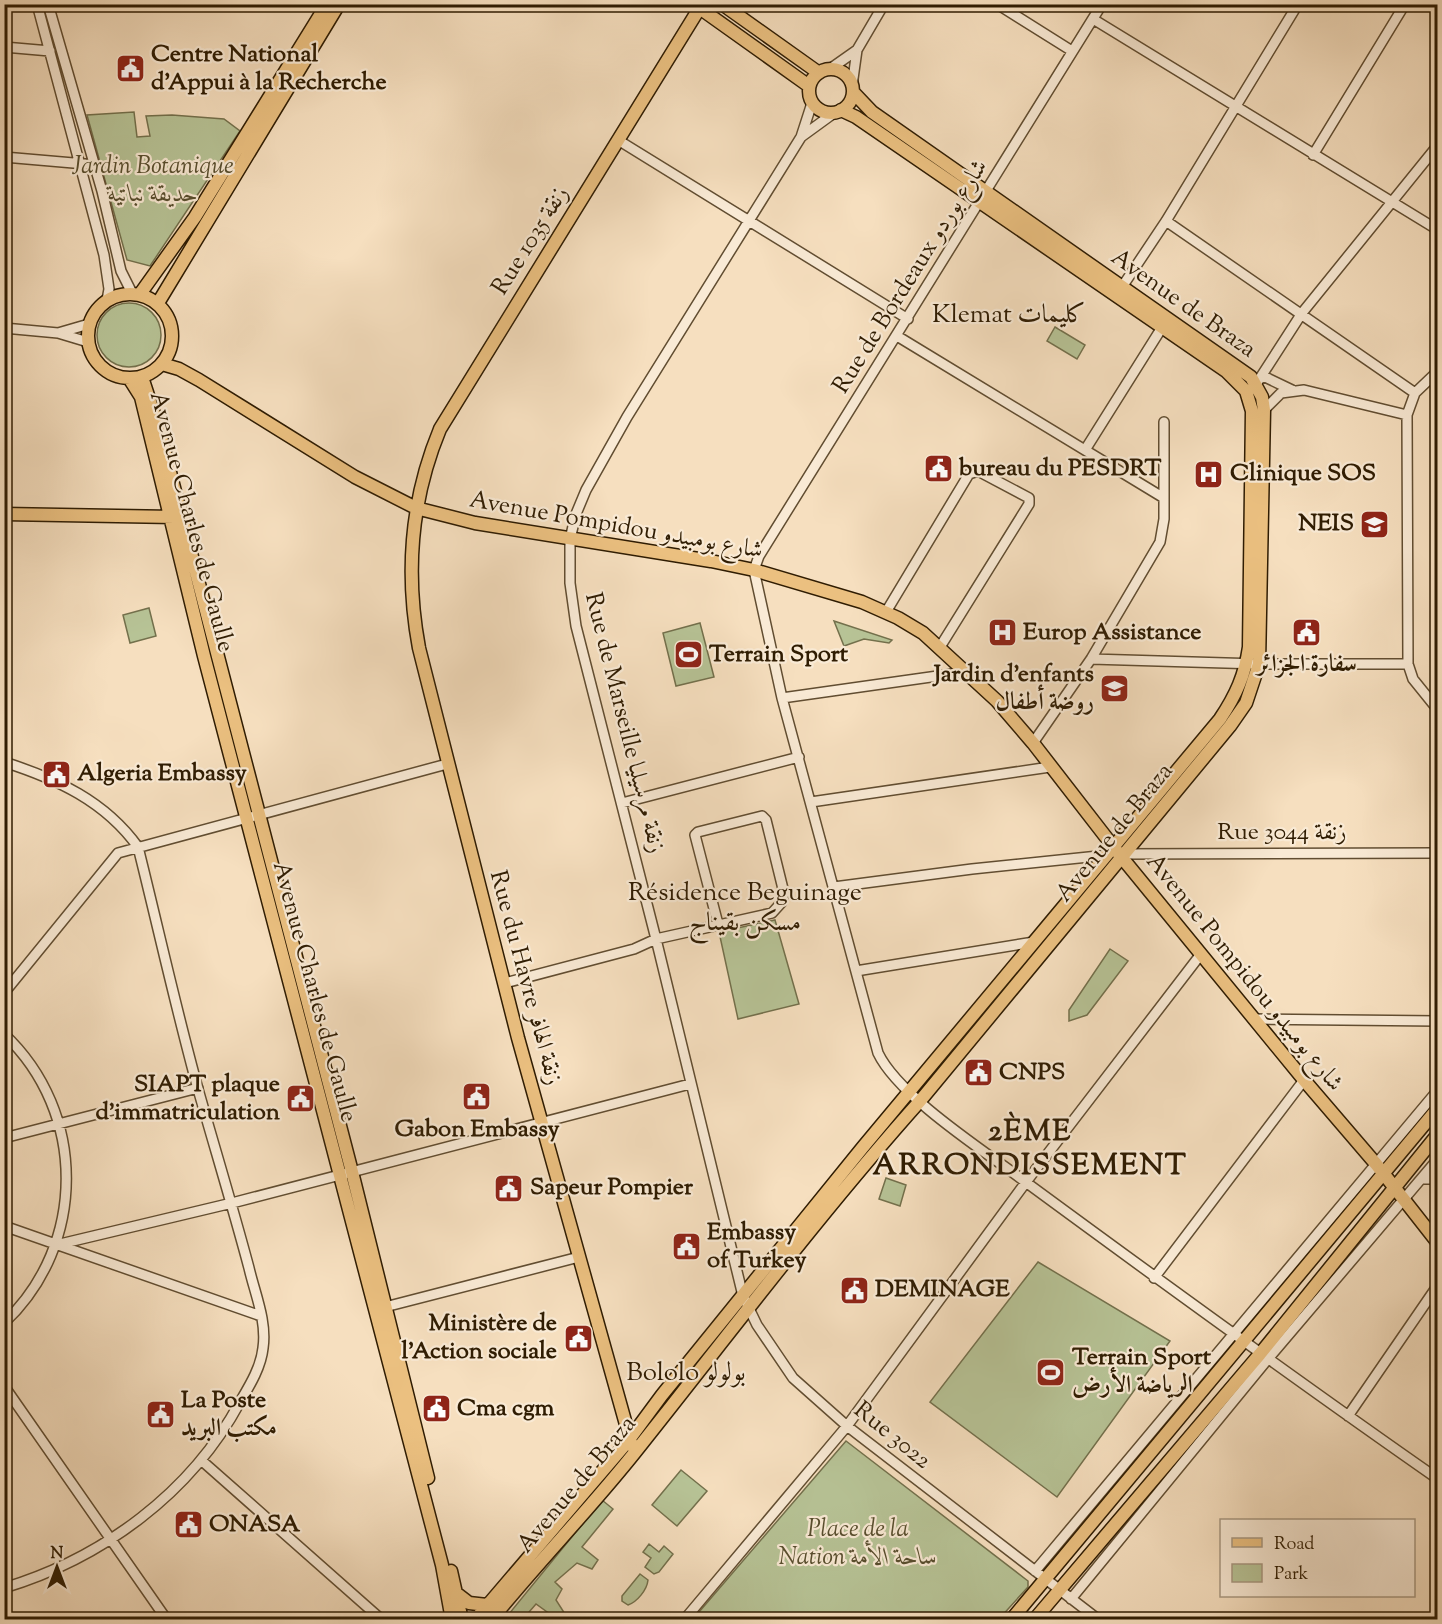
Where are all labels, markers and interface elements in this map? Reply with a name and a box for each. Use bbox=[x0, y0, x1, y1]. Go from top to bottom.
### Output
place label: Centre National d'Appui à la Recherche bbox=[151, 38, 387, 100]
public building icon: Centre National d'Appui à la Recherche bbox=[114, 53, 146, 85]
park label: Jardin Botanique حديقة نباتية bbox=[71, 150, 234, 212]
street label: Rue de Bordeaux شارع بوردو bbox=[825, 153, 998, 401]
street label: Rue 1035 زنقة bbox=[484, 180, 578, 302]
street label: Avenue de Braza bbox=[1104, 241, 1262, 367]
district label: Klemat كليمات bbox=[932, 297, 1086, 334]
street label: Avenue Charles de Gaulle bbox=[140, 388, 242, 656]
place label: bureau du PESDRT bbox=[958, 452, 1162, 486]
public building icon: bureau du PESDRT bbox=[922, 453, 954, 485]
place label: Clinique SOS bbox=[1230, 457, 1376, 491]
hospital icon: Clinique SOS bbox=[1193, 458, 1225, 490]
street label: Avenue Pompidou شارع بومبيدو bbox=[466, 483, 765, 570]
place label: NEIS bbox=[1298, 507, 1354, 541]
school or university icon: NEIS bbox=[1359, 508, 1391, 540]
street label: Rue de Marseille زنقة مرسيليا bbox=[575, 589, 673, 857]
place label: Europ Assistance bbox=[1023, 616, 1202, 650]
public building icon: سفارة الجزائر bbox=[1291, 616, 1323, 648]
hospital icon: Europ Assistance bbox=[986, 617, 1018, 649]
place label: Terrain Sport bbox=[709, 638, 849, 672]
sports icon: Terrain Sport bbox=[672, 639, 704, 671]
place label: سفارة الجزائر bbox=[1254, 648, 1357, 682]
place label: Jardin d'enfants روضة أطفال bbox=[932, 658, 1094, 720]
school or university icon: Jardin d'enfants روضة أطفال bbox=[1099, 673, 1131, 705]
street label: Avenue de Braza bbox=[1048, 756, 1182, 910]
place label: Algeria Embassy bbox=[77, 757, 247, 791]
public building icon: Algeria Embassy bbox=[40, 758, 72, 790]
street label: Rue 3044 زنقة bbox=[1217, 816, 1347, 850]
street label: Avenue Pompidou شارع بومبيدو bbox=[1136, 847, 1351, 1100]
street label: Avenue Charles de Gaulle bbox=[263, 858, 365, 1126]
street label: Rue du Havre زنقة الهافر bbox=[480, 867, 570, 1089]
district label: Résidence Beguinage مسكن بقيناج bbox=[628, 875, 862, 945]
place label: CNPS bbox=[999, 1056, 1065, 1090]
public building icon: CNPS bbox=[962, 1057, 994, 1089]
place label: SIAPT plaque d'immatriculation bbox=[95, 1068, 281, 1130]
public building icon: Gabon Embassy bbox=[461, 1081, 493, 1113]
public building icon: SIAPT plaque d'immatriculation bbox=[285, 1083, 317, 1115]
district label: 2ÈME ARRONDISSEMENT bbox=[873, 1111, 1187, 1188]
place label: Gabon Embassy bbox=[394, 1113, 560, 1147]
place label: Sapeur Pompier bbox=[530, 1171, 694, 1205]
public building icon: Sapeur Pompier bbox=[493, 1172, 525, 1204]
place label: Embassy of Turkey bbox=[707, 1216, 806, 1278]
public building icon: Embassy of Turkey bbox=[670, 1231, 702, 1263]
place label: DEMINAGE bbox=[875, 1273, 1010, 1307]
public building icon: DEMINAGE bbox=[838, 1274, 870, 1306]
place label: Ministère de l'Action sociale bbox=[402, 1307, 557, 1369]
public building icon: Ministère de l'Action sociale bbox=[562, 1322, 594, 1354]
place label: Terrain Sport الرياضة الأرض bbox=[1072, 1341, 1212, 1403]
district label: Bololo بولولو bbox=[626, 1355, 746, 1392]
sports icon: Terrain Sport الرياضة الأرض bbox=[1035, 1356, 1067, 1388]
place label: La Poste مكتب البريد bbox=[181, 1384, 277, 1446]
place label: Cma cgm bbox=[457, 1392, 555, 1426]
public building icon: Cma cgm bbox=[420, 1393, 452, 1425]
street label: Rue 3022 bbox=[846, 1394, 938, 1478]
public building icon: La Poste مكتب البريد bbox=[144, 1399, 176, 1431]
street label: Avenue de Braza bbox=[509, 1409, 645, 1561]
place label: ONASA bbox=[209, 1508, 301, 1542]
public building icon: ONASA bbox=[172, 1509, 204, 1541]
park label: Place de la Nation ساحة الأمة bbox=[779, 1513, 937, 1575]
legend bbox=[1220, 1519, 1415, 1597]
text: Road bbox=[1274, 1532, 1314, 1558]
north arrow bbox=[27, 1537, 87, 1597]
text: N bbox=[51, 1543, 64, 1566]
text: Park bbox=[1274, 1562, 1309, 1588]

